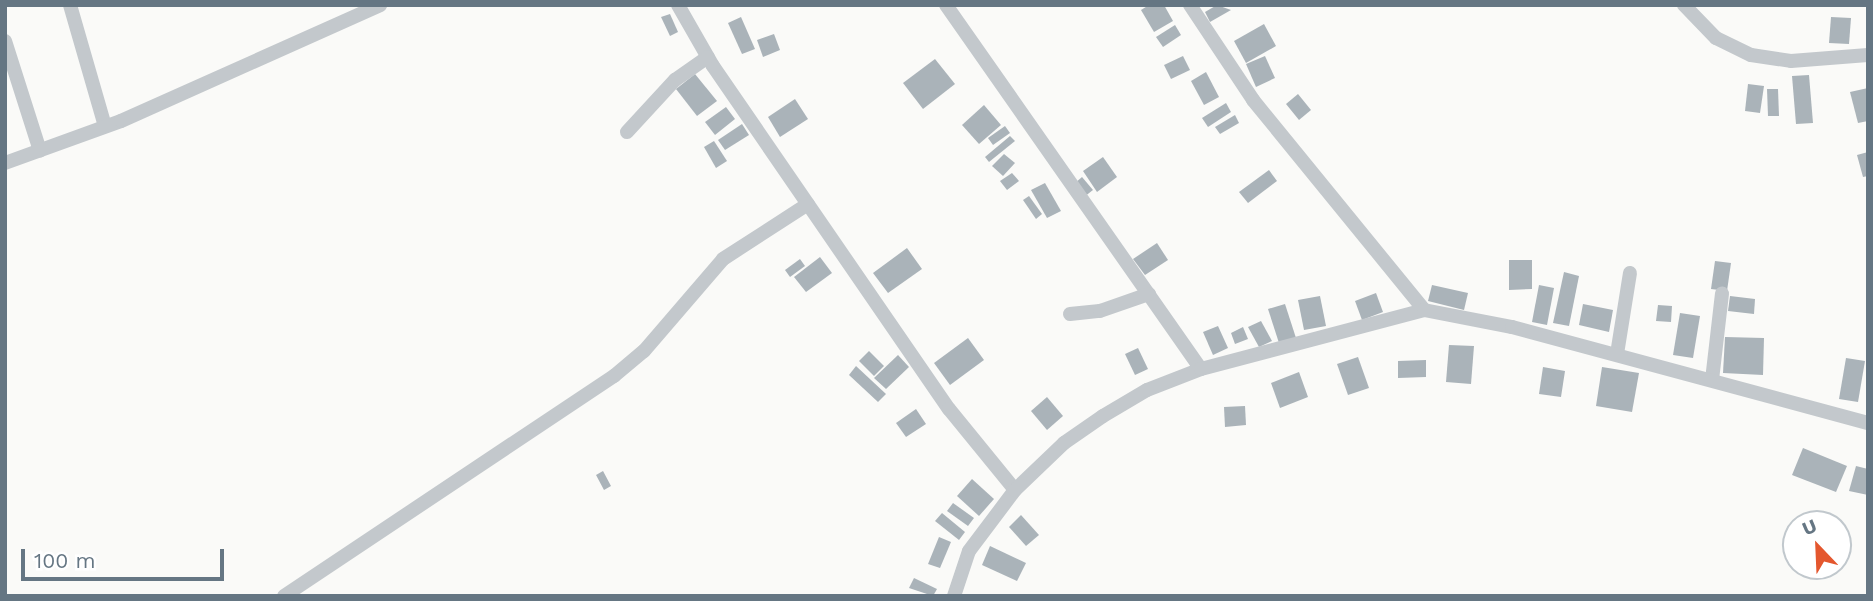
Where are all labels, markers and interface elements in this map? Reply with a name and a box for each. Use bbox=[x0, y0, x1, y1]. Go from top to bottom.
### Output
north arrow bbox=[1782, 510, 1852, 580]
text: U bbox=[1799, 514, 1820, 540]
scale bar bbox=[24, 534, 228, 578]
text: 100 m bbox=[34, 548, 96, 573]

